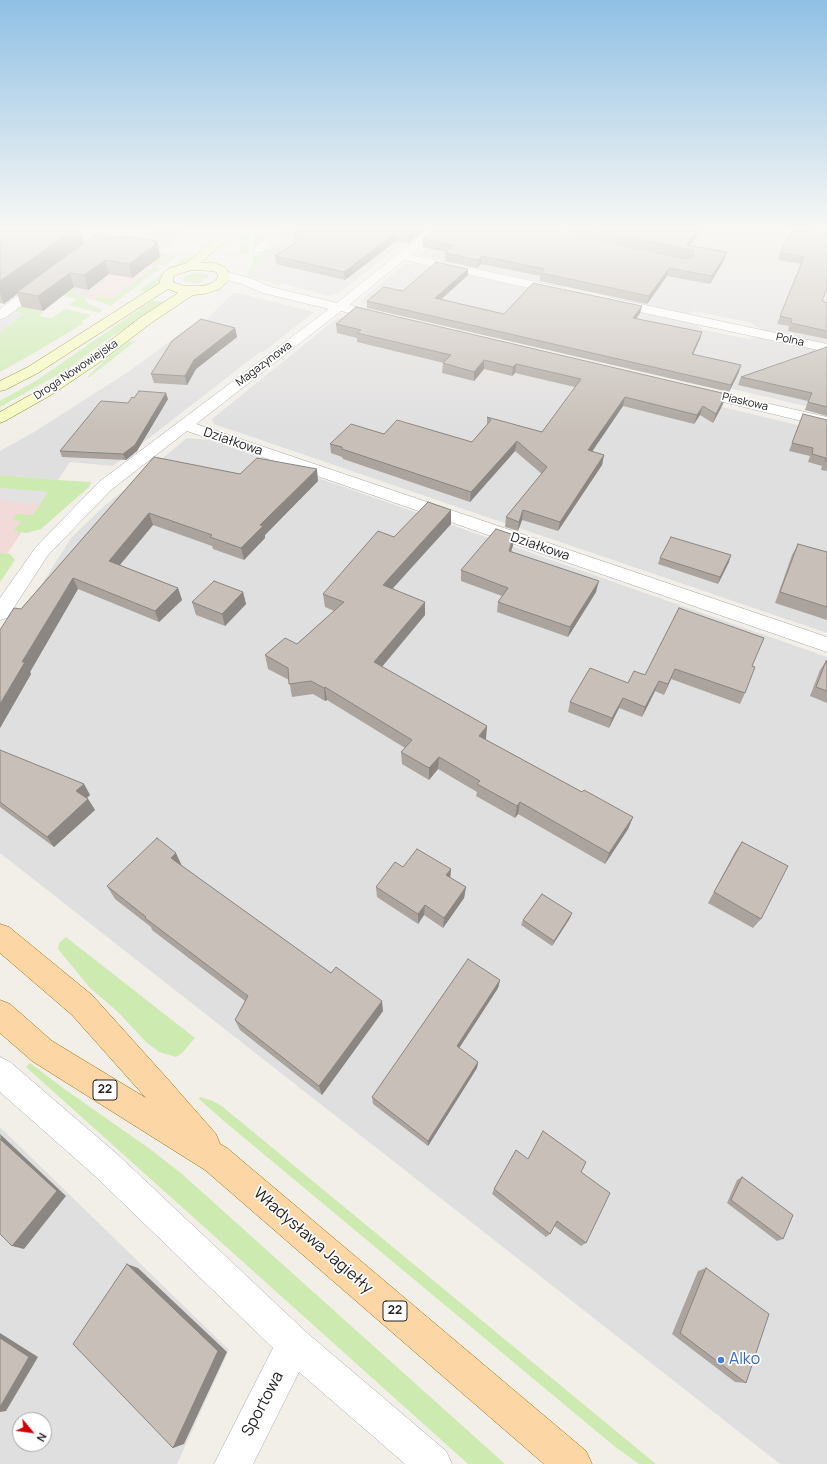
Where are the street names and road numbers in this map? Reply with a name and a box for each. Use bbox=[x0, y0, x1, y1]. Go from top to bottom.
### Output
street label: Polna bbox=[775, 331, 805, 349]
street label: Droga Nowowiejska bbox=[32, 337, 120, 403]
street label: Magazynowa bbox=[234, 339, 294, 389]
street label: Piaskowa bbox=[721, 390, 769, 414]
street label: Działkowa bbox=[201, 425, 265, 459]
street label: Działkowa bbox=[508, 530, 572, 564]
road number: 22 bbox=[93, 1080, 117, 1100]
street label: Władysława Jagiełły bbox=[249, 1184, 377, 1298]
road number: 22 bbox=[383, 1301, 407, 1321]
street label: Sportowa bbox=[238, 1368, 288, 1440]

